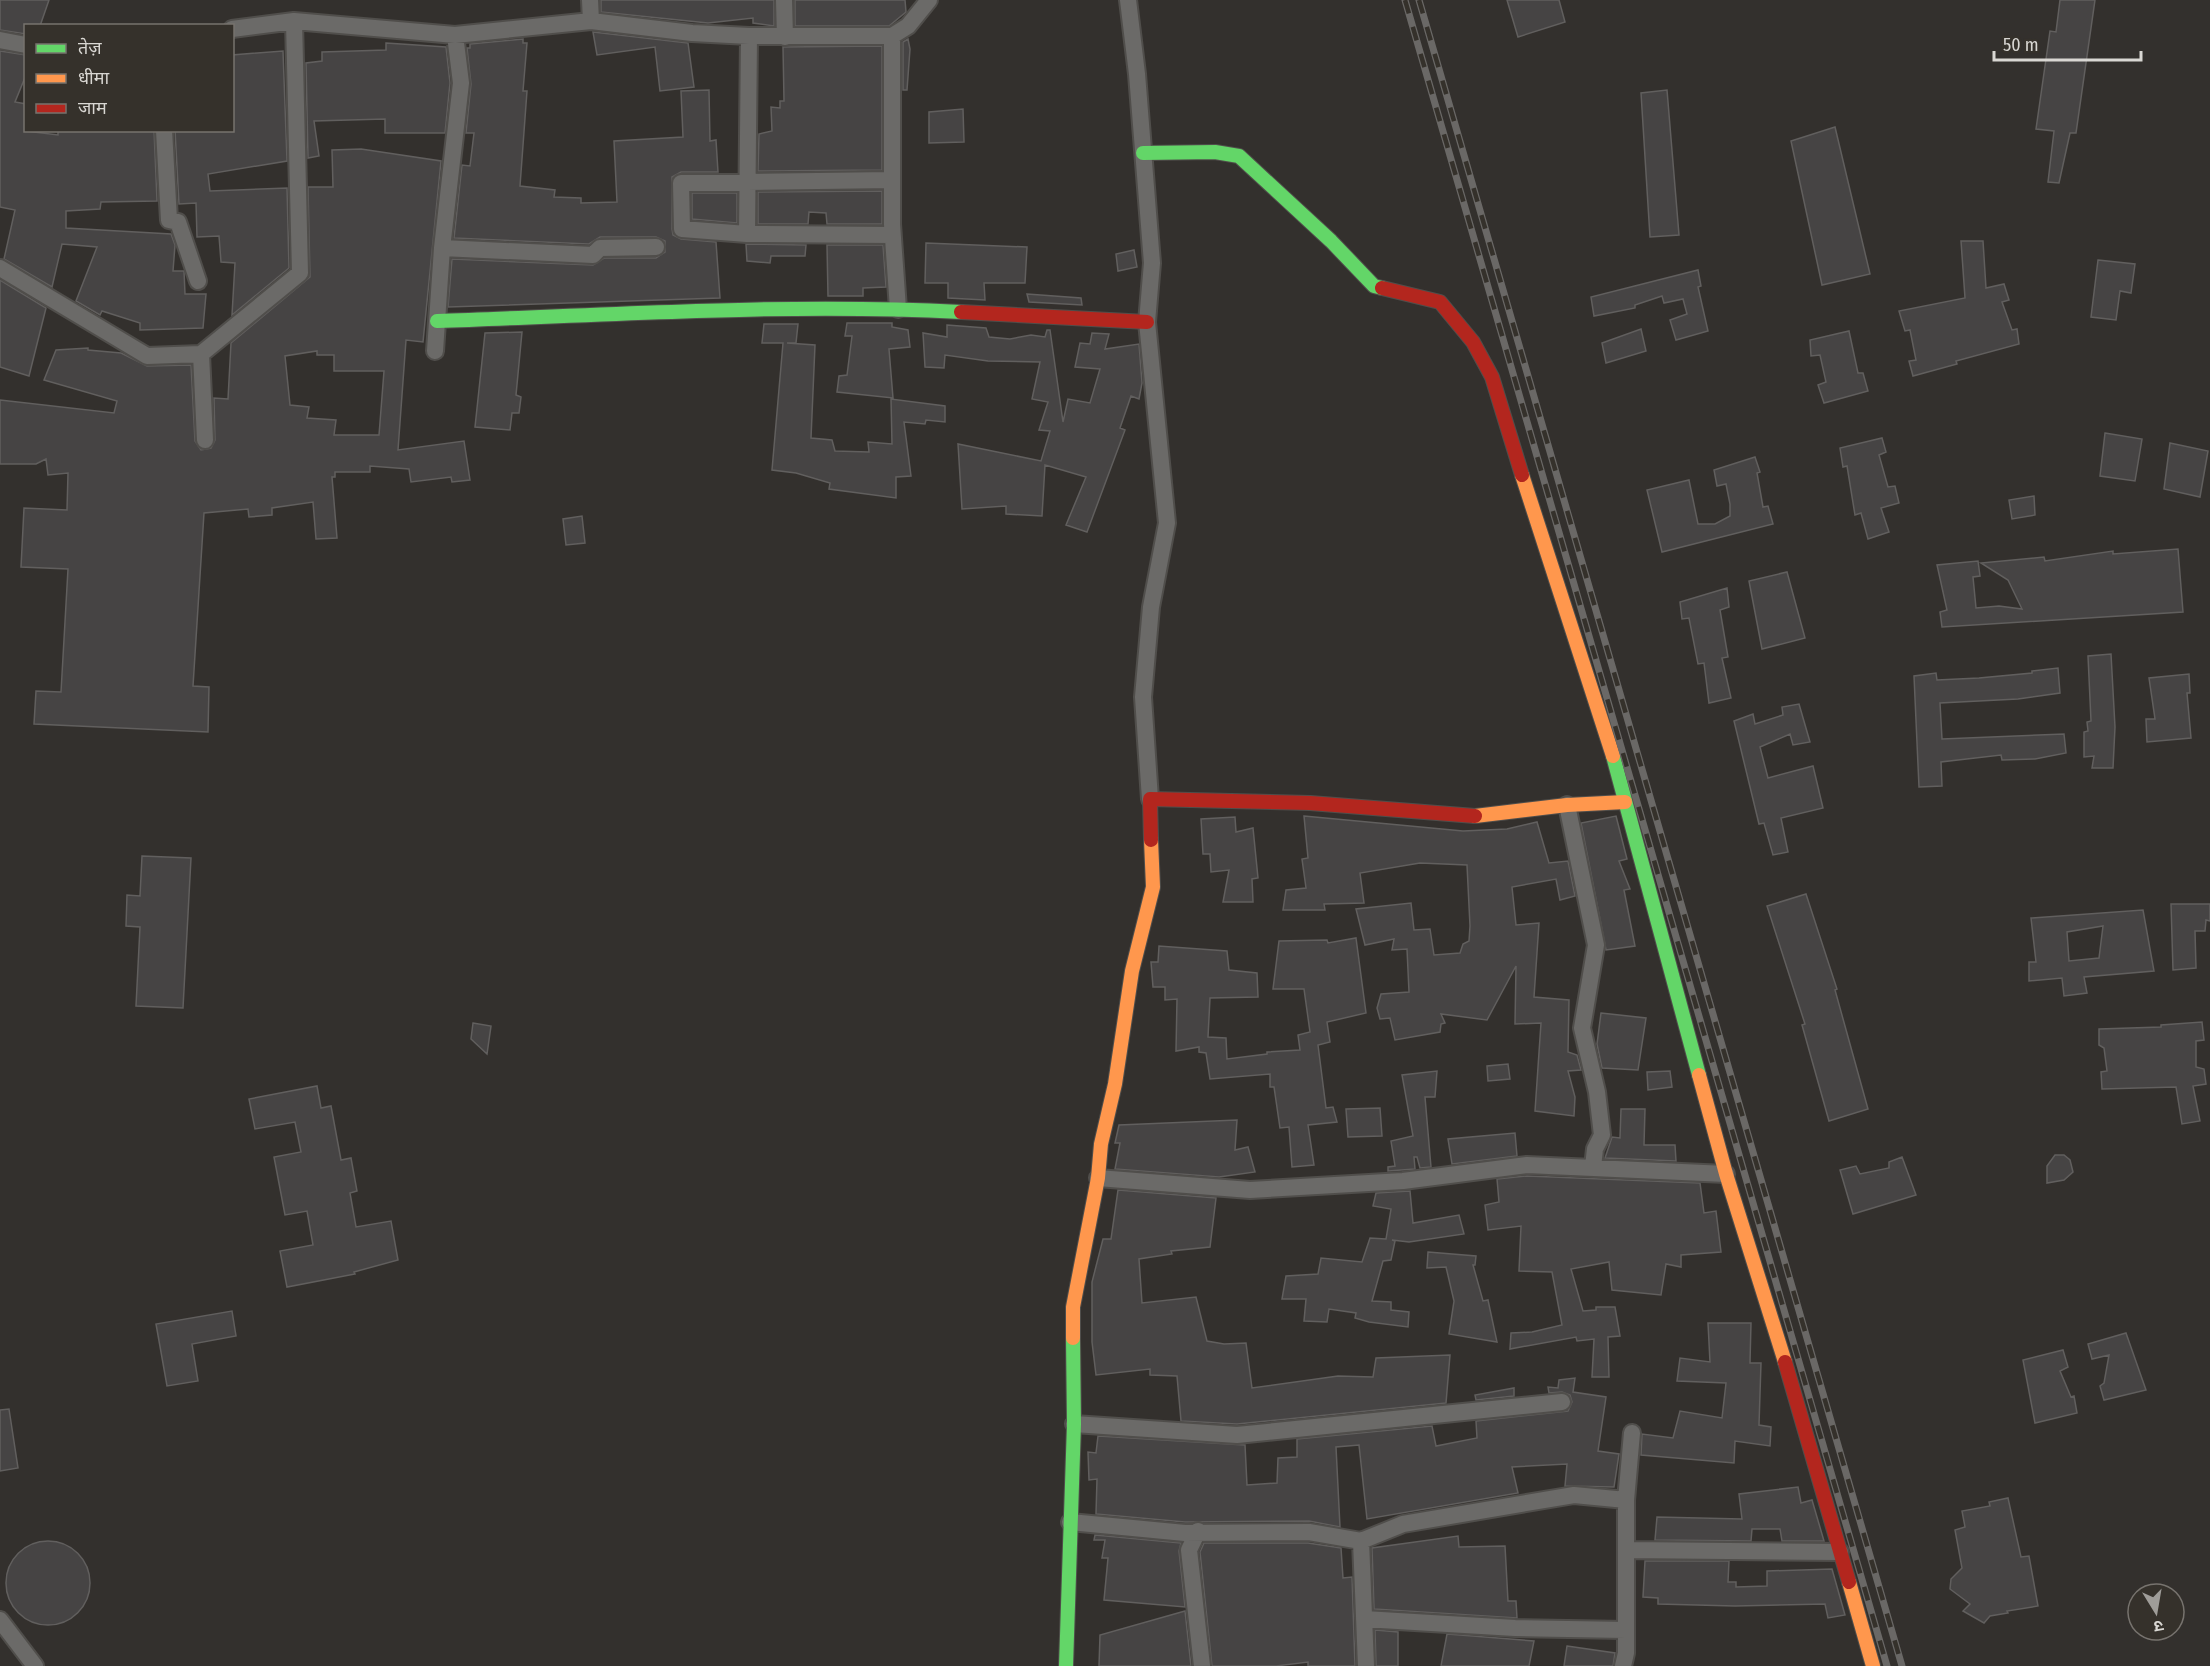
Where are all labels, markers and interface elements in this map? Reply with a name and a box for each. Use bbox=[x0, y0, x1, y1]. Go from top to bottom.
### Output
legend bbox=[24, 24, 234, 132]
scale bar bbox=[1994, 24, 2141, 62]
text: 50 m bbox=[2003, 34, 2039, 56]
text: तेज़ bbox=[78, 37, 102, 59]
text: धीमा bbox=[78, 67, 109, 89]
text: जाम bbox=[78, 97, 108, 119]
north arrow bbox=[2126, 1582, 2186, 1642]
text: उ bbox=[2152, 1616, 2165, 1637]

